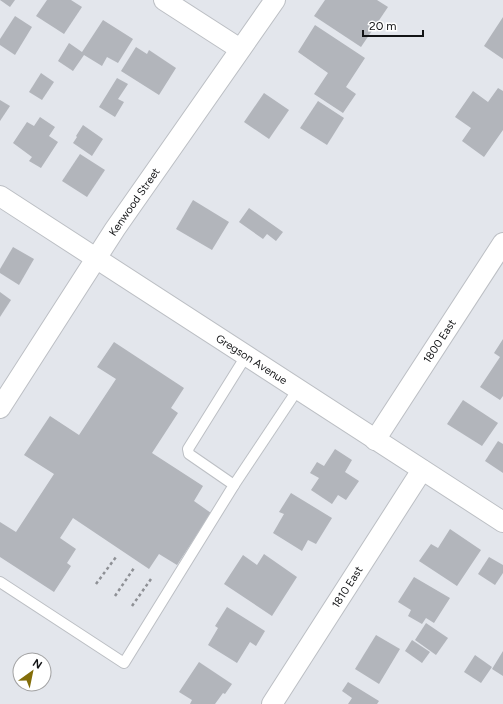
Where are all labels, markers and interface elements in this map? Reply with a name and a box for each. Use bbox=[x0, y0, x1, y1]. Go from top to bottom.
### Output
scale bar bbox=[363, 12, 423, 38]
text: 20 m bbox=[369, 19, 397, 33]
street label: Kenwood Street bbox=[106, 166, 163, 238]
street label: 1800 East bbox=[421, 317, 459, 366]
street label: Gregson Avenue bbox=[213, 332, 290, 387]
street label: 1810 East bbox=[329, 564, 366, 611]
north arrow bbox=[12, 652, 52, 692]
text: N bbox=[30, 656, 44, 672]

